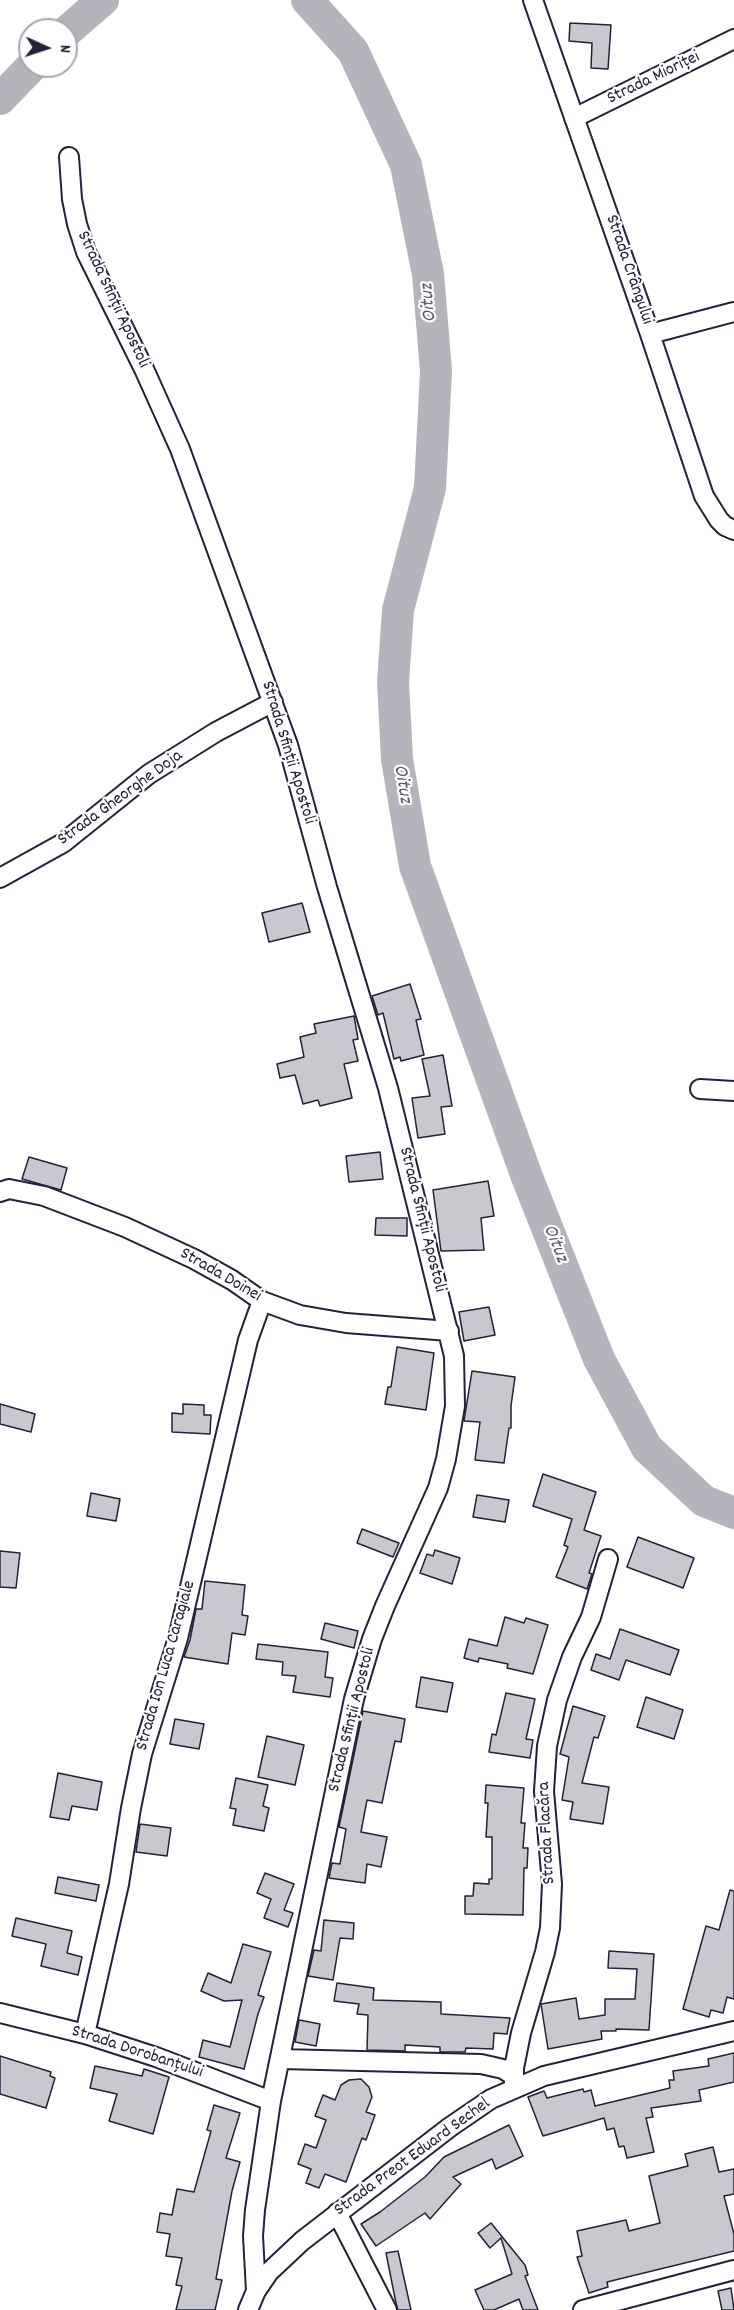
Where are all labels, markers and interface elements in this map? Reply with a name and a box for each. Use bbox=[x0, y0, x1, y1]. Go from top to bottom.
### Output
north arrow bbox=[18, 18, 78, 78]
text: N bbox=[53, 44, 76, 53]
street label: Strada Mioriței bbox=[604, 47, 704, 111]
street label: Strada Crângului bbox=[599, 212, 657, 328]
street label: Strada Sfinții Apostoli bbox=[71, 228, 153, 372]
water label: Oituz bbox=[416, 283, 444, 323]
street label: Strada Sfinții Apostoli bbox=[255, 679, 319, 827]
street label: Strada Gheorghe Doja bbox=[54, 746, 188, 852]
water label: Oituz bbox=[386, 763, 416, 805]
street label: Strada Sfinții Apostoli bbox=[393, 1145, 449, 1295]
water label: Oituz bbox=[536, 1222, 572, 1266]
street label: Strada Doinei bbox=[175, 1244, 265, 1308]
street label: Strada Ion Luca Caragiale bbox=[132, 1578, 202, 1754]
street label: Strada Sfinții Apostoli bbox=[325, 1645, 381, 1795]
street label: Strada Flacăra bbox=[535, 1781, 561, 1885]
street label: Strada Dorobanțului bbox=[69, 2022, 205, 2084]
street label: Strada Preot Eduard Sechel bbox=[331, 2094, 495, 2222]

